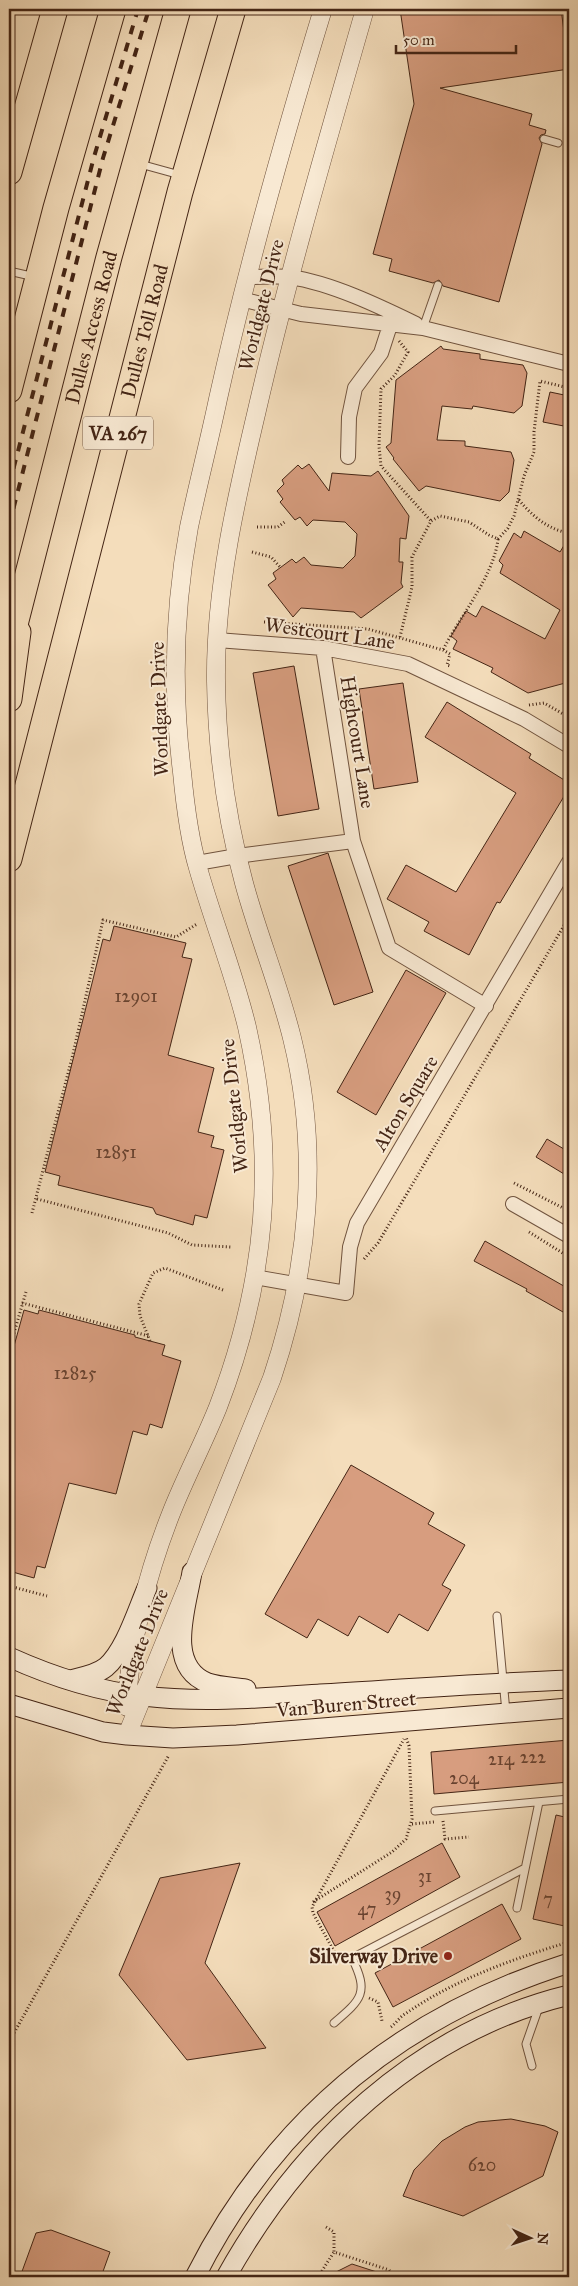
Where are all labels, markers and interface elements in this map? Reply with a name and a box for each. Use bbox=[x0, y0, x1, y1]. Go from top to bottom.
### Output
scale bar bbox=[396, 22, 516, 54]
text: 50 m bbox=[403, 31, 435, 49]
street label: Worldgate Drive bbox=[233, 237, 290, 374]
street label: Dulles Access Road bbox=[60, 248, 122, 406]
street label: Dulles Toll Road bbox=[116, 262, 173, 400]
road number: VA 267 bbox=[83, 416, 153, 449]
street label: Westcourt Lane bbox=[263, 612, 397, 654]
street label: Worldgate Drive bbox=[145, 641, 174, 777]
street label: Highcourt Lane bbox=[335, 674, 380, 810]
house number: 12901 bbox=[114, 985, 158, 1007]
street label: Worldgate Drive bbox=[215, 1038, 254, 1174]
street label: Alton Square bbox=[367, 1051, 444, 1156]
house number: 12851 bbox=[95, 1141, 137, 1163]
house number: 12825 bbox=[54, 1362, 97, 1384]
street label: Worldgate Drive bbox=[101, 1585, 174, 1719]
street label: Van Buren Street bbox=[274, 1686, 417, 1722]
house number: 222 bbox=[520, 1746, 546, 1768]
house number: 214 bbox=[488, 1748, 515, 1770]
house number: 204 bbox=[449, 1767, 480, 1789]
house number: 31 bbox=[418, 1865, 432, 1887]
house number: 39 bbox=[385, 1883, 401, 1905]
house number: 7 bbox=[543, 1888, 553, 1910]
house number: 47 bbox=[358, 1898, 376, 1920]
place label: Silverway Drive bbox=[309, 1944, 439, 1969]
marker: Silverway Drive bbox=[442, 1950, 454, 1962]
house number: 620 bbox=[468, 2154, 496, 2176]
north arrow bbox=[506, 2214, 556, 2264]
text: N bbox=[534, 2232, 551, 2245]

